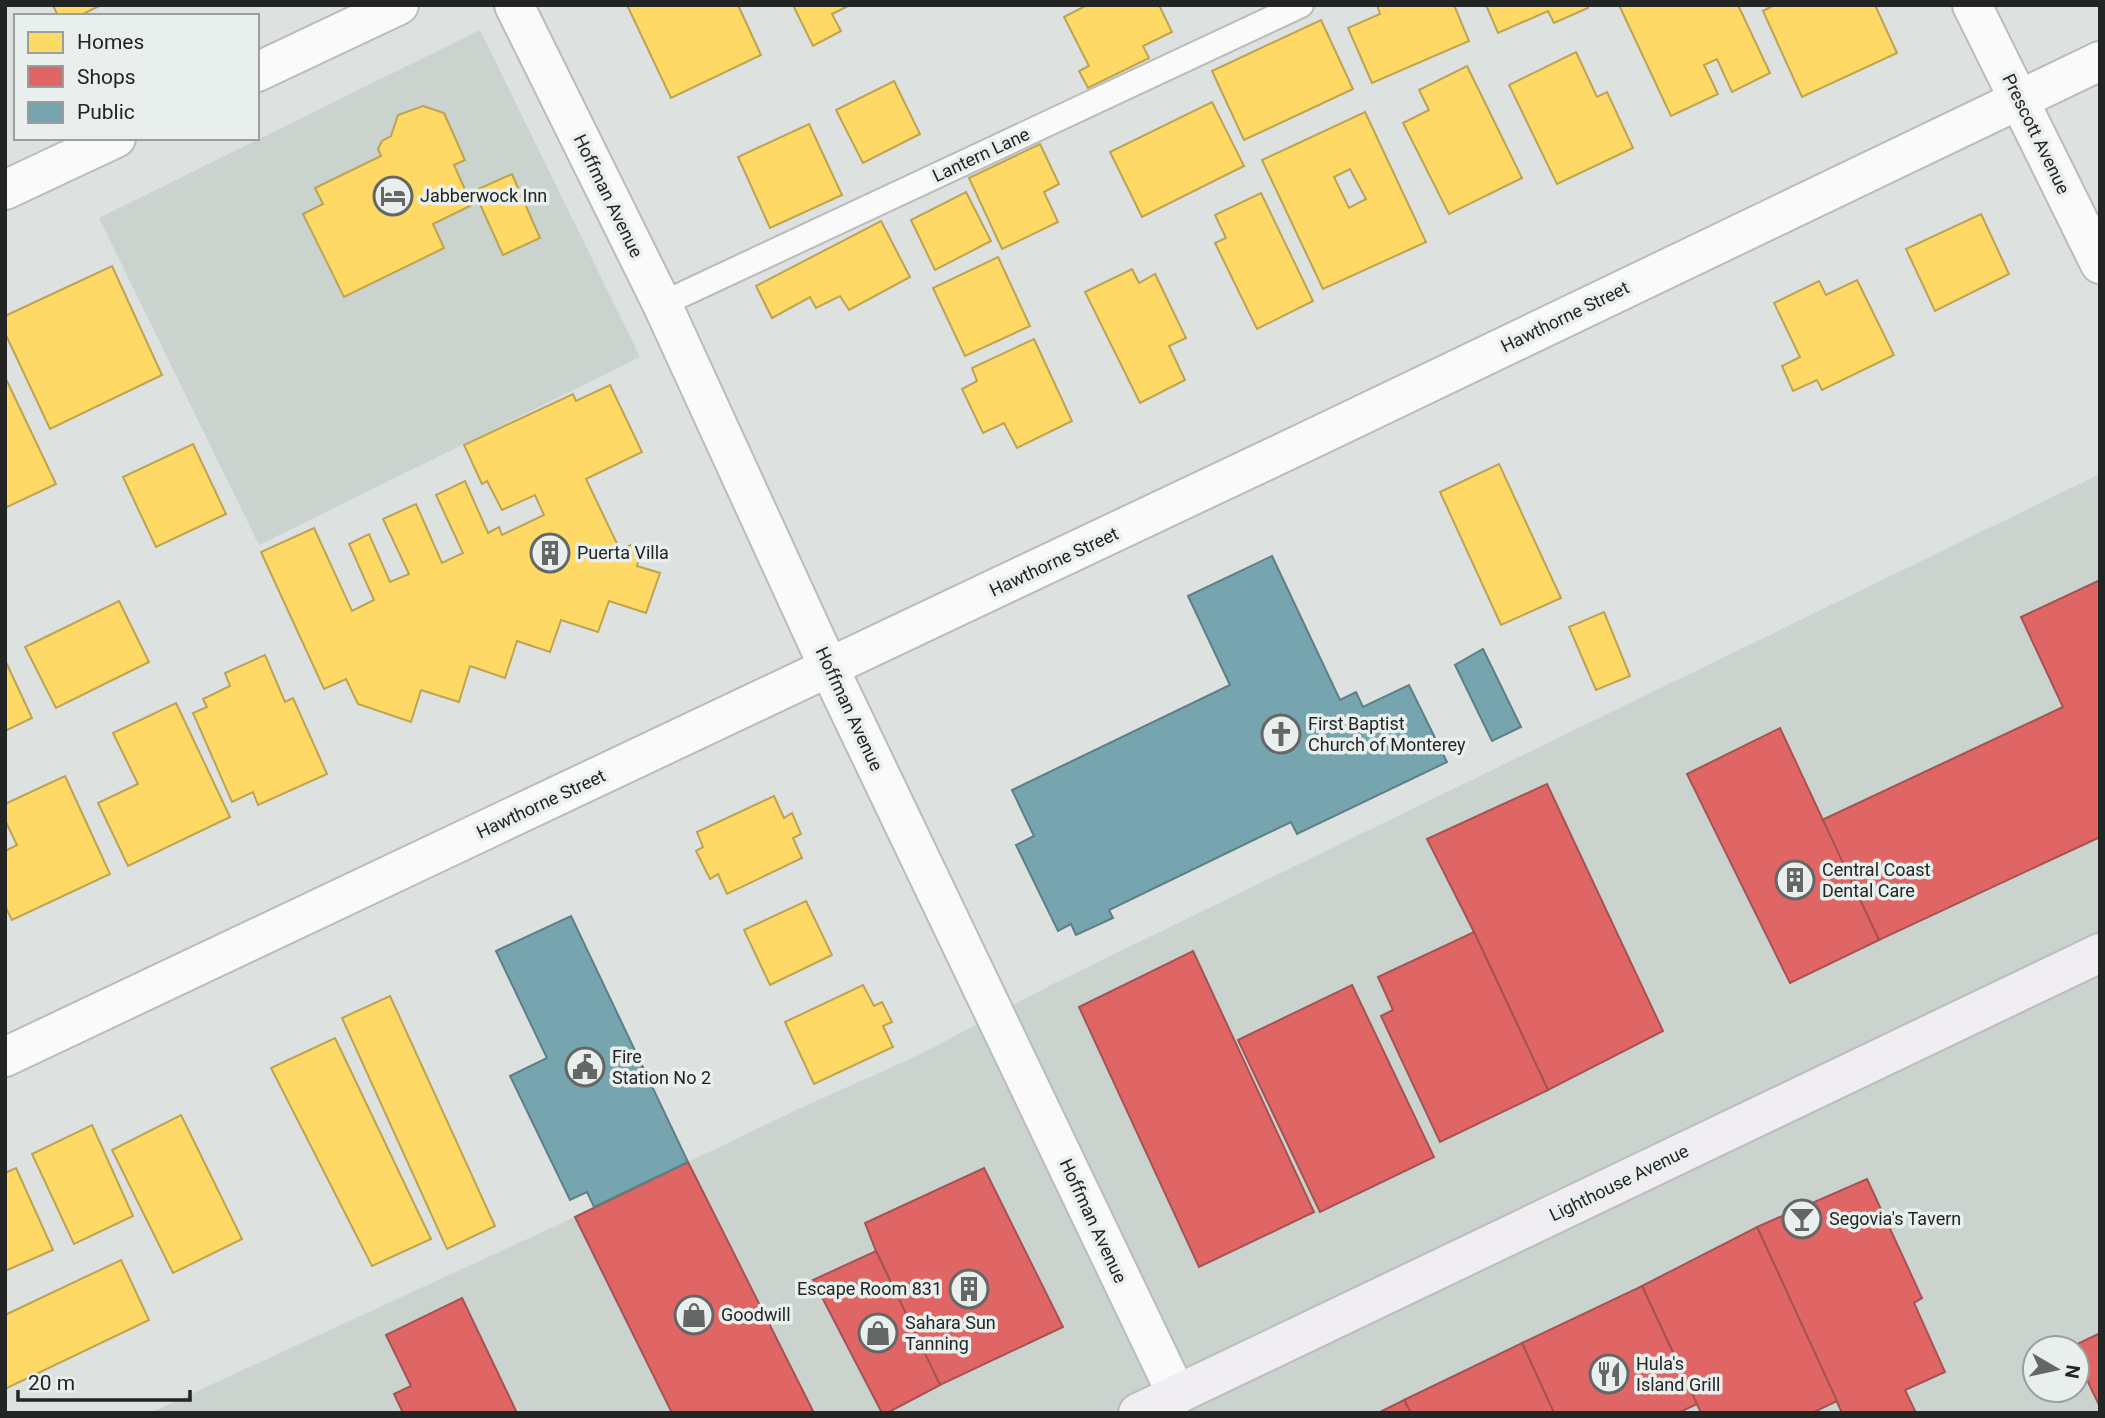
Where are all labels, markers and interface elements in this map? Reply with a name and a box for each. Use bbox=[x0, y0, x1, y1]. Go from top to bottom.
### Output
legend bbox=[14, 14, 259, 140]
text: Homes bbox=[77, 30, 144, 54]
text: Shops bbox=[77, 65, 136, 89]
street label: Prescott Avenue bbox=[1998, 70, 2075, 197]
text: Public bbox=[77, 100, 135, 124]
street label: Lantern Lane bbox=[929, 123, 1033, 186]
street label: Hoffman Avenue bbox=[570, 131, 647, 261]
hotel icon: Jabberwock Inn bbox=[372, 175, 414, 217]
place label: Jabberwock Inn bbox=[420, 185, 547, 206]
street label: Hawthorne Street bbox=[1497, 276, 1632, 357]
street label: Hawthorne Street bbox=[986, 522, 1122, 601]
building icon: Puerta Villa bbox=[529, 532, 571, 574]
place label: Puerta Villa bbox=[577, 542, 669, 563]
street label: Hoffman Avenue bbox=[812, 643, 887, 774]
church icon: First Baptist Church of Monterey bbox=[1260, 713, 1302, 755]
place label: First Baptist Church of Monterey bbox=[1308, 713, 1466, 755]
street label: Hawthorne Street bbox=[473, 764, 609, 843]
building icon: Central Coast Dental Care bbox=[1774, 859, 1816, 901]
place label: Central Coast Dental Care bbox=[1822, 859, 1931, 901]
public building icon: Fire Station No 2 bbox=[564, 1046, 606, 1088]
place label: Fire Station No 2 bbox=[612, 1046, 711, 1088]
street label: Lighthouse Avenue bbox=[1546, 1140, 1692, 1225]
street label: Hoffman Avenue bbox=[1056, 1155, 1131, 1286]
bar icon: Segovia's Tavern bbox=[1781, 1198, 1823, 1240]
place label: Segovia's Tavern bbox=[1829, 1208, 1961, 1229]
building icon: Escape Room 831 bbox=[948, 1268, 990, 1310]
place label: Escape Room 831 bbox=[797, 1278, 942, 1299]
shop icon: Goodwill bbox=[673, 1294, 715, 1336]
place label: Goodwill bbox=[721, 1304, 791, 1325]
shop icon: Sahara Sun Tanning bbox=[857, 1312, 899, 1354]
place label: Sahara Sun Tanning bbox=[905, 1312, 996, 1354]
north arrow bbox=[2021, 1334, 2091, 1404]
restaurant icon: Hula's Island Grill bbox=[1588, 1353, 1630, 1395]
place label: Hula's Island Grill bbox=[1636, 1353, 1720, 1395]
scale bar bbox=[18, 1358, 189, 1402]
text: N bbox=[2060, 1363, 2085, 1380]
text: 20 m bbox=[28, 1371, 75, 1395]

